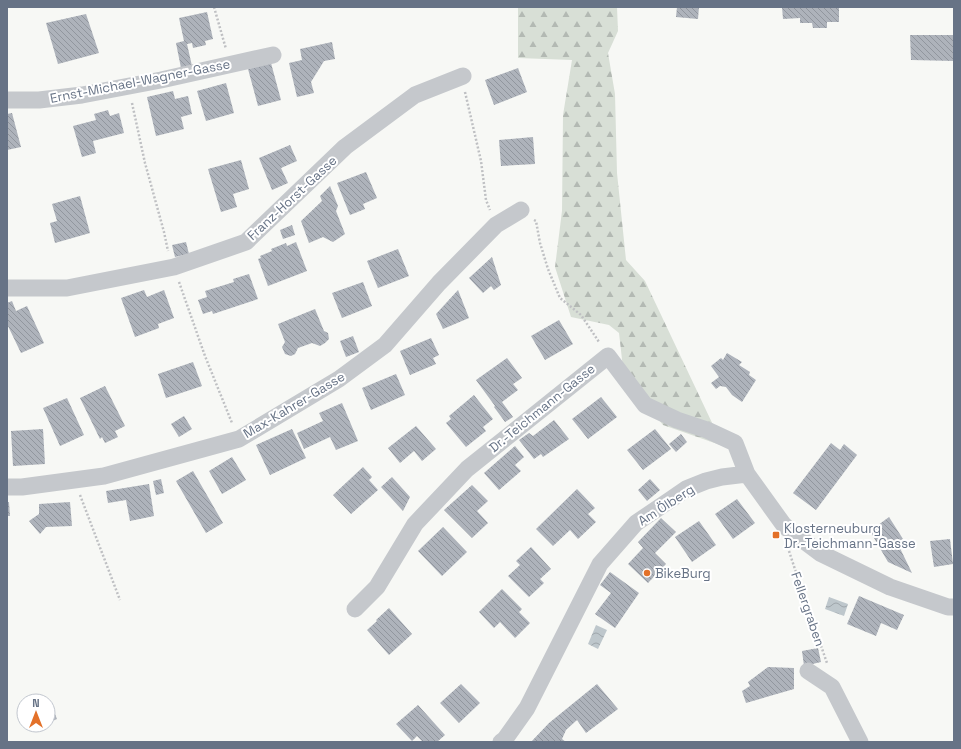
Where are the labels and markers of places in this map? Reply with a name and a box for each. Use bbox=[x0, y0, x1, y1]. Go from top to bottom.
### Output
place label: Klosterneuburg Dr.-Teichmann-Gasse bbox=[784, 520, 916, 552]
marker: Klosterneuburg Dr.-Teichmann-Gasse bbox=[771, 530, 781, 540]
place label: BikeBurg bbox=[655, 565, 711, 582]
marker: BikeBurg bbox=[642, 568, 652, 578]

